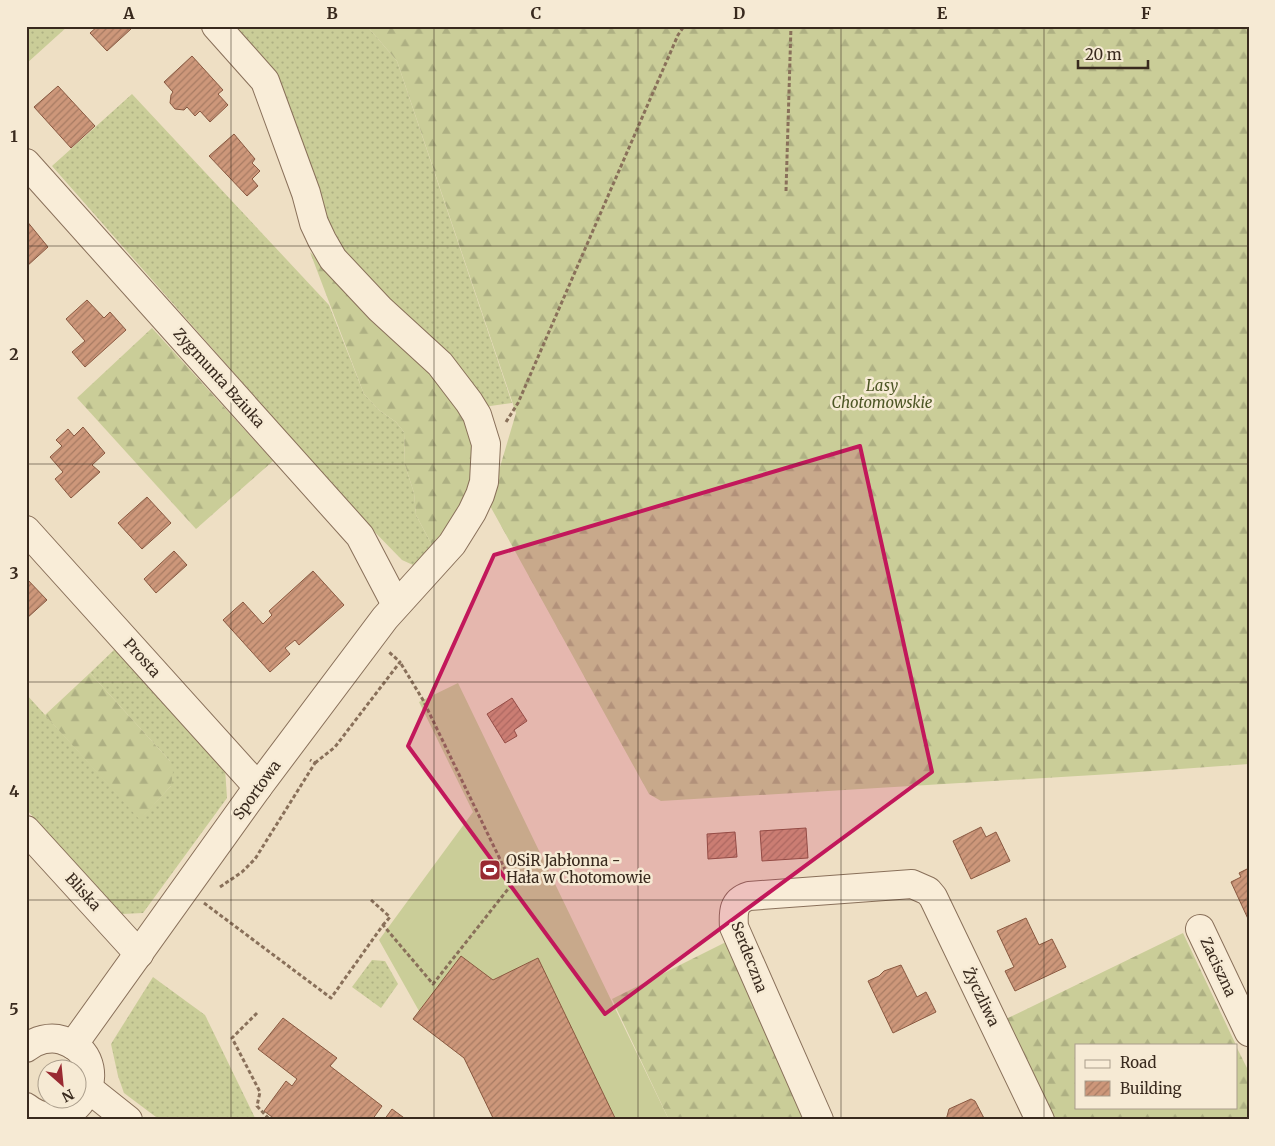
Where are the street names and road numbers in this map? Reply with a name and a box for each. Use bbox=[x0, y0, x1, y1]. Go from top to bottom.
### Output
street label: Zygmunta Bziuka bbox=[170, 324, 269, 431]
street label: Prosta bbox=[120, 634, 165, 681]
street label: Sportowa bbox=[229, 756, 284, 823]
street label: Bliska bbox=[62, 869, 105, 914]
street label: Serdeczna bbox=[727, 919, 772, 995]
street label: Zaciszna bbox=[1196, 934, 1241, 1000]
street label: Życzliwa bbox=[959, 964, 1004, 1029]

